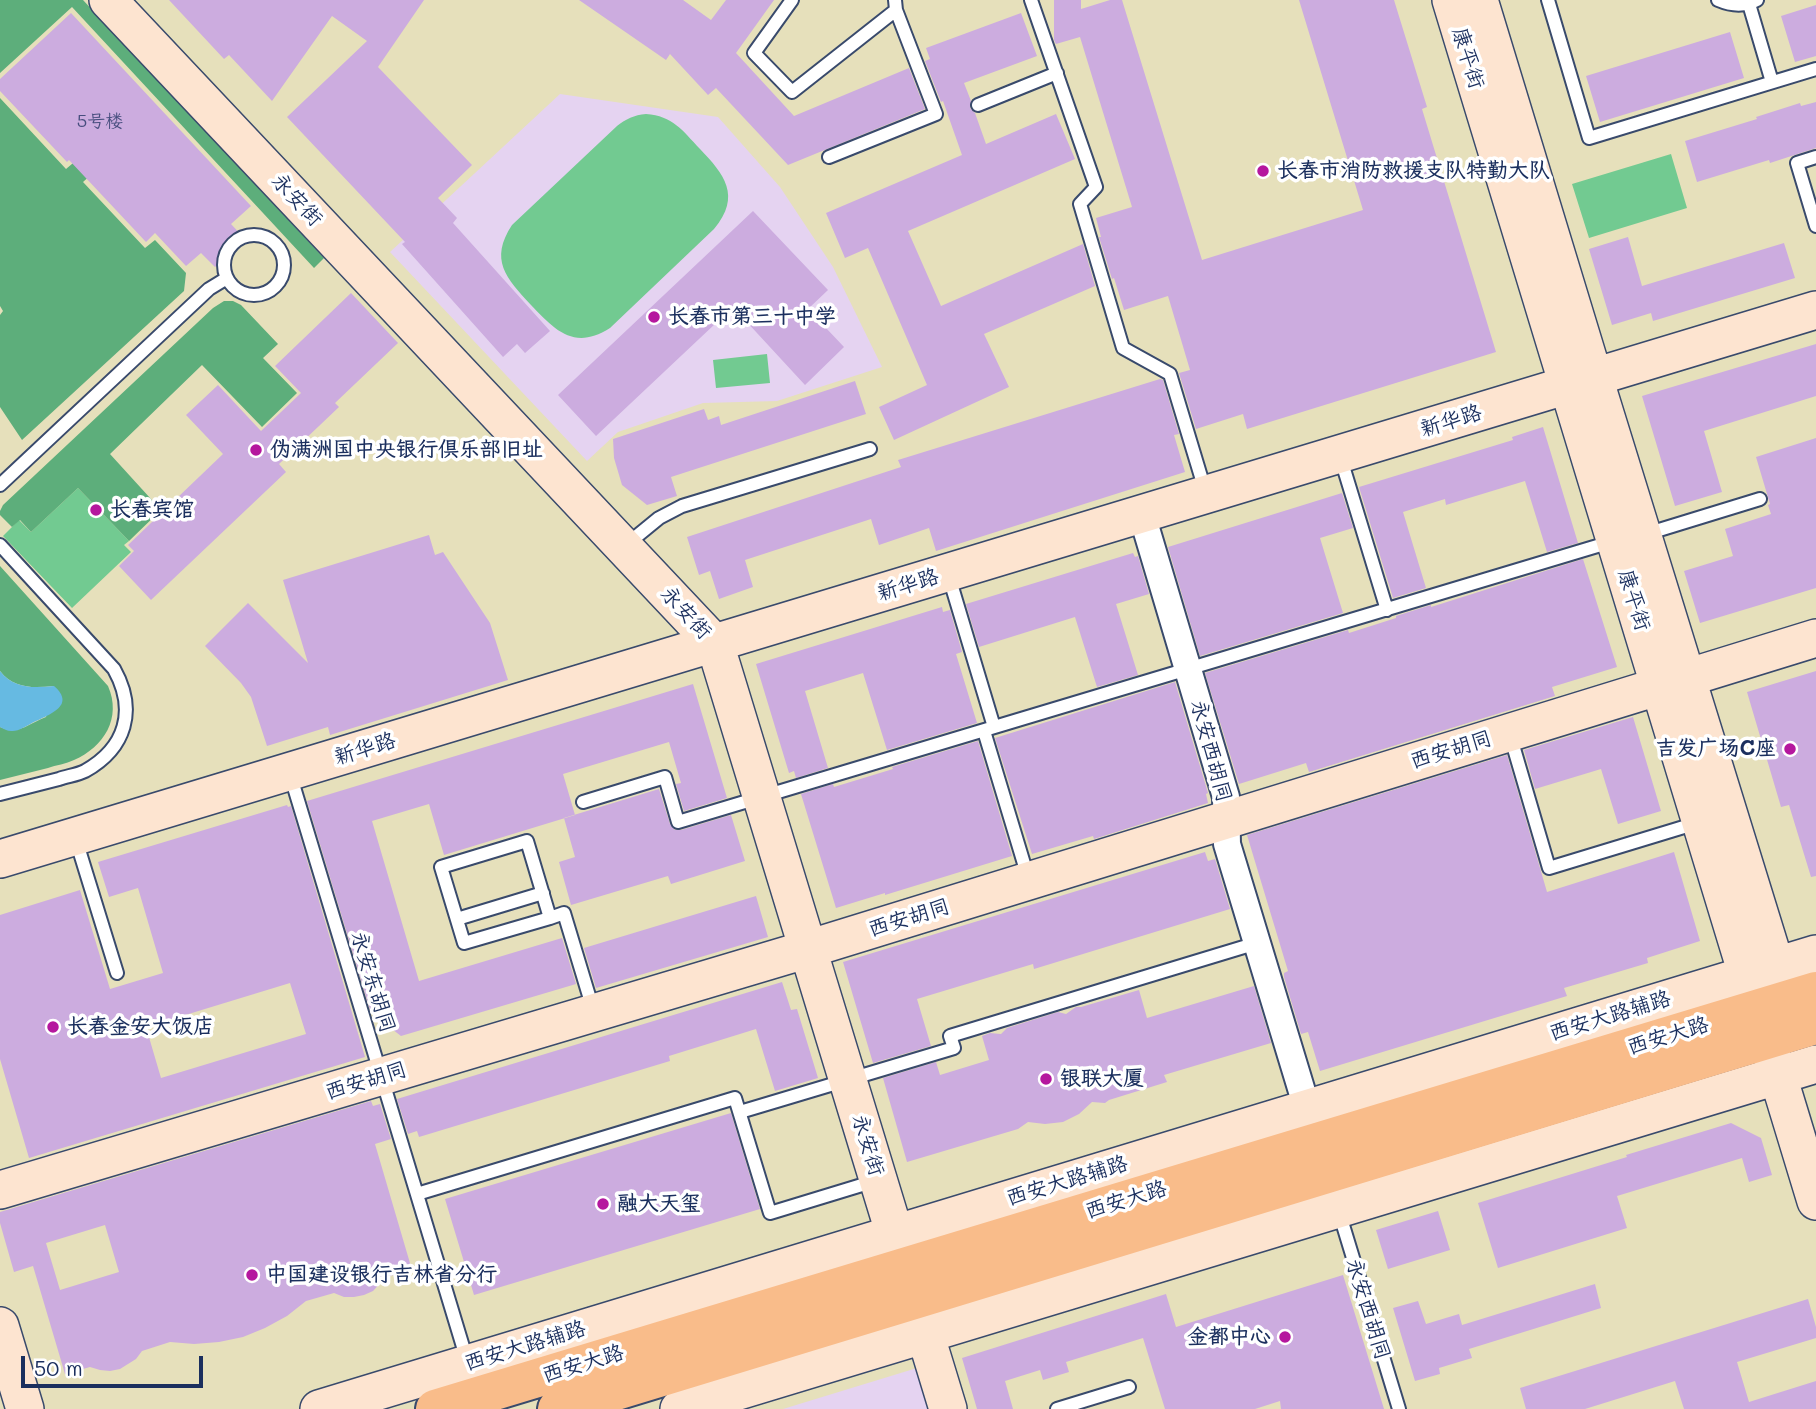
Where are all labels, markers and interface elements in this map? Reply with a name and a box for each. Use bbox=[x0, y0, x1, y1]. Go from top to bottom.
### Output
street label: 康平街 bbox=[1447, 24, 1489, 92]
house number: 5号楼 bbox=[77, 110, 123, 132]
place label: 长春市消防救援支队特勤大队 bbox=[1277, 158, 1550, 184]
marker: 长春市消防救援支队特勤大队 bbox=[1255, 163, 1271, 179]
street label: 永安街 bbox=[266, 168, 328, 232]
place label: 长春市第三十中学 bbox=[668, 304, 836, 330]
marker: 长春市第三十中学 bbox=[646, 309, 662, 325]
street label: 新华路 bbox=[1417, 400, 1485, 442]
place label: 伪满洲国中央银行俱乐部旧址 bbox=[270, 437, 543, 463]
marker: 伪满洲国中央银行俱乐部旧址 bbox=[248, 442, 264, 458]
place label: 长春宾馆 bbox=[110, 497, 194, 523]
marker: 长春宾馆 bbox=[88, 502, 104, 518]
street label: 新华路 bbox=[874, 564, 942, 606]
street label: 康平街 bbox=[1613, 566, 1655, 634]
street label: 永安街 bbox=[655, 581, 717, 645]
street label: 永安西胡同 bbox=[1185, 697, 1237, 805]
street label: 西安胡同 bbox=[1407, 726, 1495, 774]
street label: 新华路 bbox=[331, 728, 399, 770]
place label: 吉发广场C座 bbox=[1655, 736, 1776, 762]
marker: 吉发广场C座 bbox=[1782, 741, 1798, 757]
street label: 西安胡同 bbox=[865, 894, 953, 942]
street label: 永安东胡同 bbox=[346, 928, 400, 1036]
street label: 西安大路辅路 bbox=[1546, 986, 1674, 1046]
street label: 西安大路 bbox=[1624, 1012, 1712, 1060]
place label: 长春金安大饭店 bbox=[67, 1014, 214, 1040]
marker: 长春金安大饭店 bbox=[45, 1019, 61, 1035]
street label: 西安胡同 bbox=[322, 1057, 410, 1105]
place label: 银联大厦 bbox=[1060, 1066, 1144, 1092]
marker: 银联大厦 bbox=[1038, 1071, 1054, 1087]
street label: 永安街 bbox=[847, 1111, 889, 1179]
street label: 西安大路辅路 bbox=[1003, 1151, 1131, 1211]
street label: 西安大路 bbox=[1082, 1176, 1170, 1224]
place label: 融大天玺 bbox=[617, 1191, 701, 1217]
marker: 融大天玺 bbox=[595, 1196, 611, 1212]
street label: 永安西胡同 bbox=[1341, 1255, 1395, 1363]
place label: 中国建设银行吉林省分行 bbox=[266, 1262, 497, 1288]
marker: 中国建设银行吉林省分行 bbox=[244, 1267, 260, 1283]
street label: 西安大路辅路 bbox=[461, 1316, 589, 1376]
place label: 金都中心 bbox=[1187, 1324, 1271, 1350]
marker: 金都中心 bbox=[1277, 1329, 1293, 1345]
street label: 西安大路 bbox=[539, 1340, 627, 1388]
scale bar bbox=[24, 1342, 206, 1386]
text: 50 m bbox=[34, 1354, 83, 1381]

